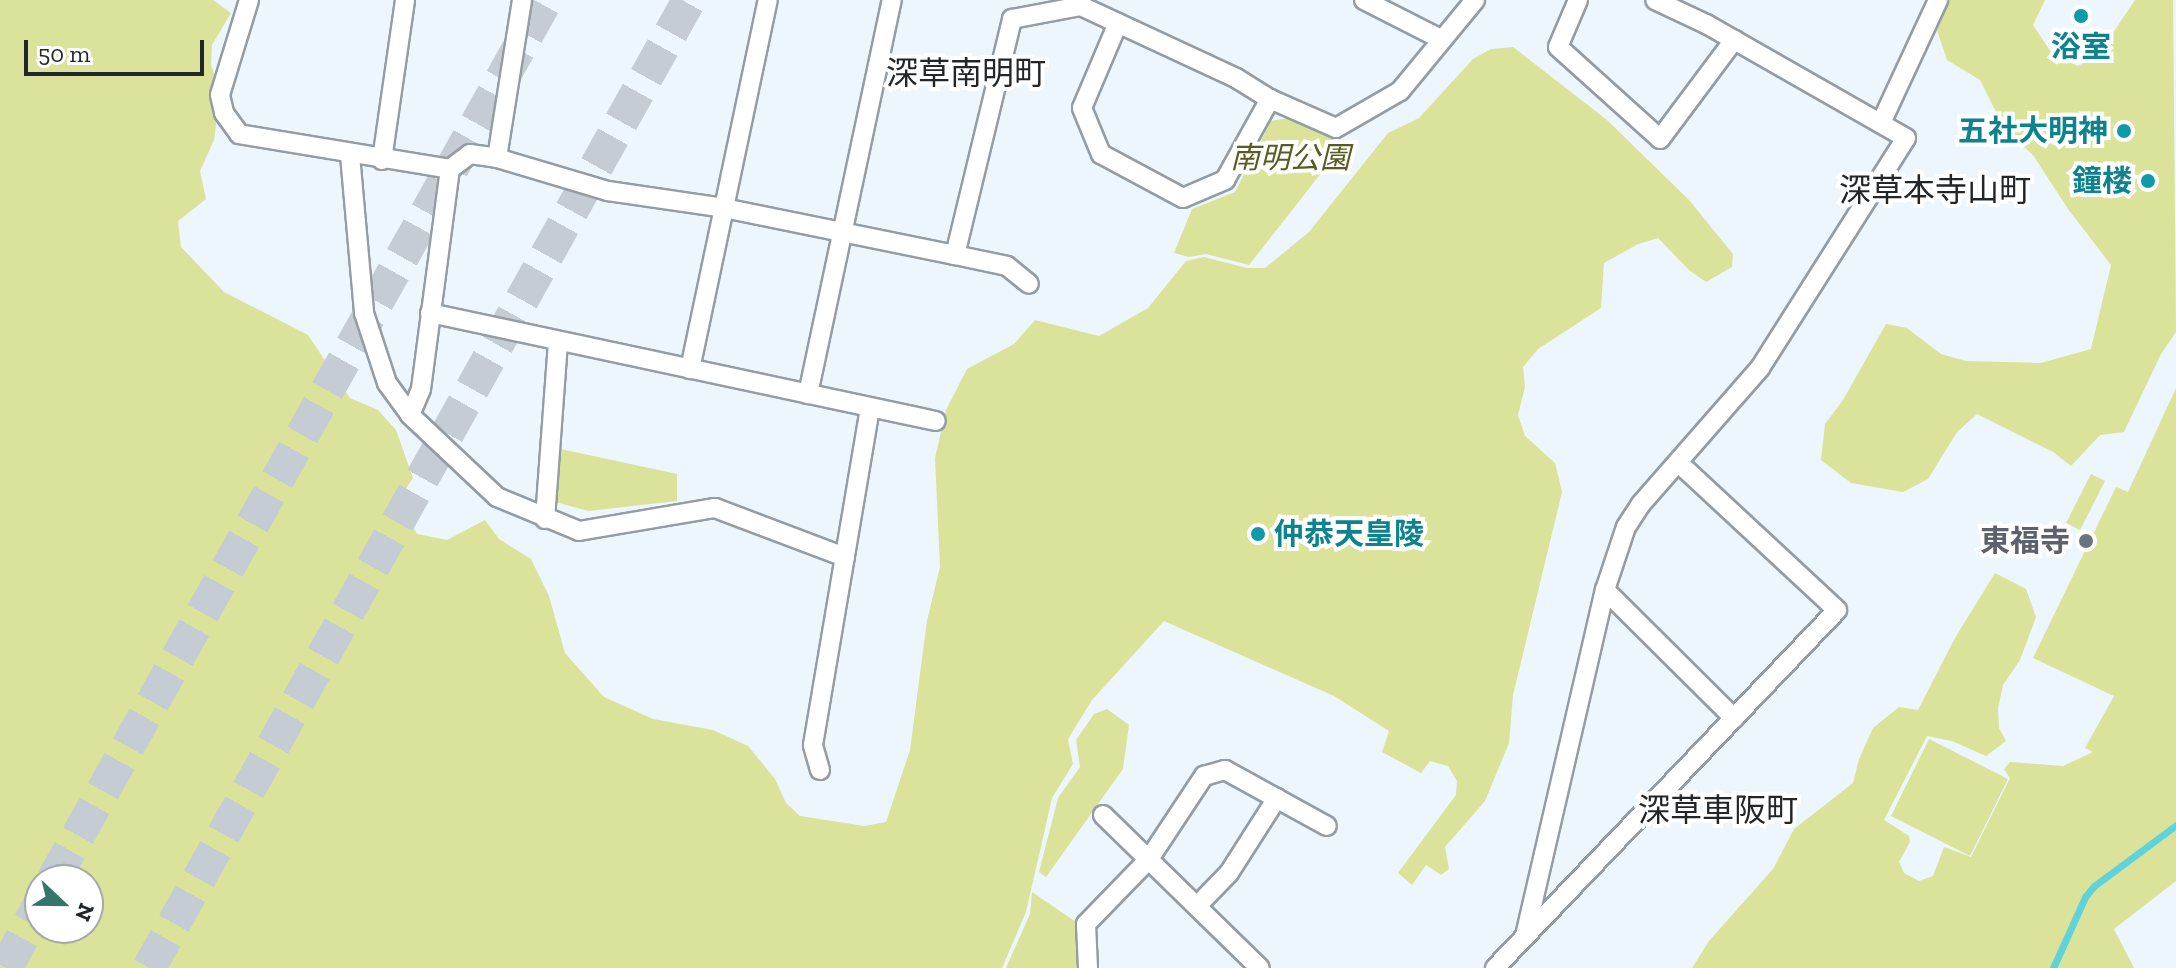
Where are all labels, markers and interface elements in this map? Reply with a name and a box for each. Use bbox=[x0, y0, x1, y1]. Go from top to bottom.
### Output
marker: 浴室 bbox=[2072, 7, 2090, 25]
scale bar bbox=[28, 24, 208, 74]
place label: 浴室 bbox=[2051, 29, 2111, 65]
text: 50 m bbox=[38, 39, 90, 68]
district label: 深草南明町 bbox=[886, 54, 1046, 92]
place label: 五社大明神 bbox=[1958, 113, 2108, 149]
marker: 五社大明神 bbox=[2115, 122, 2133, 140]
park label: 南明公園 bbox=[1230, 140, 1350, 176]
place label: 鐘楼 bbox=[2072, 163, 2132, 199]
district label: 深草本寺山町 bbox=[1839, 171, 2031, 209]
marker: 鐘楼 bbox=[2139, 172, 2157, 190]
place label: 仲恭天皇陵 bbox=[1274, 516, 1424, 552]
place label: 東福寺 bbox=[1980, 523, 2070, 559]
marker: 仲恭天皇陵 bbox=[1249, 525, 1267, 543]
marker: 東福寺 bbox=[2077, 532, 2095, 550]
district label: 深草車阪町 bbox=[1638, 791, 1798, 829]
north arrow bbox=[24, 864, 104, 944]
text: N bbox=[69, 900, 101, 925]

